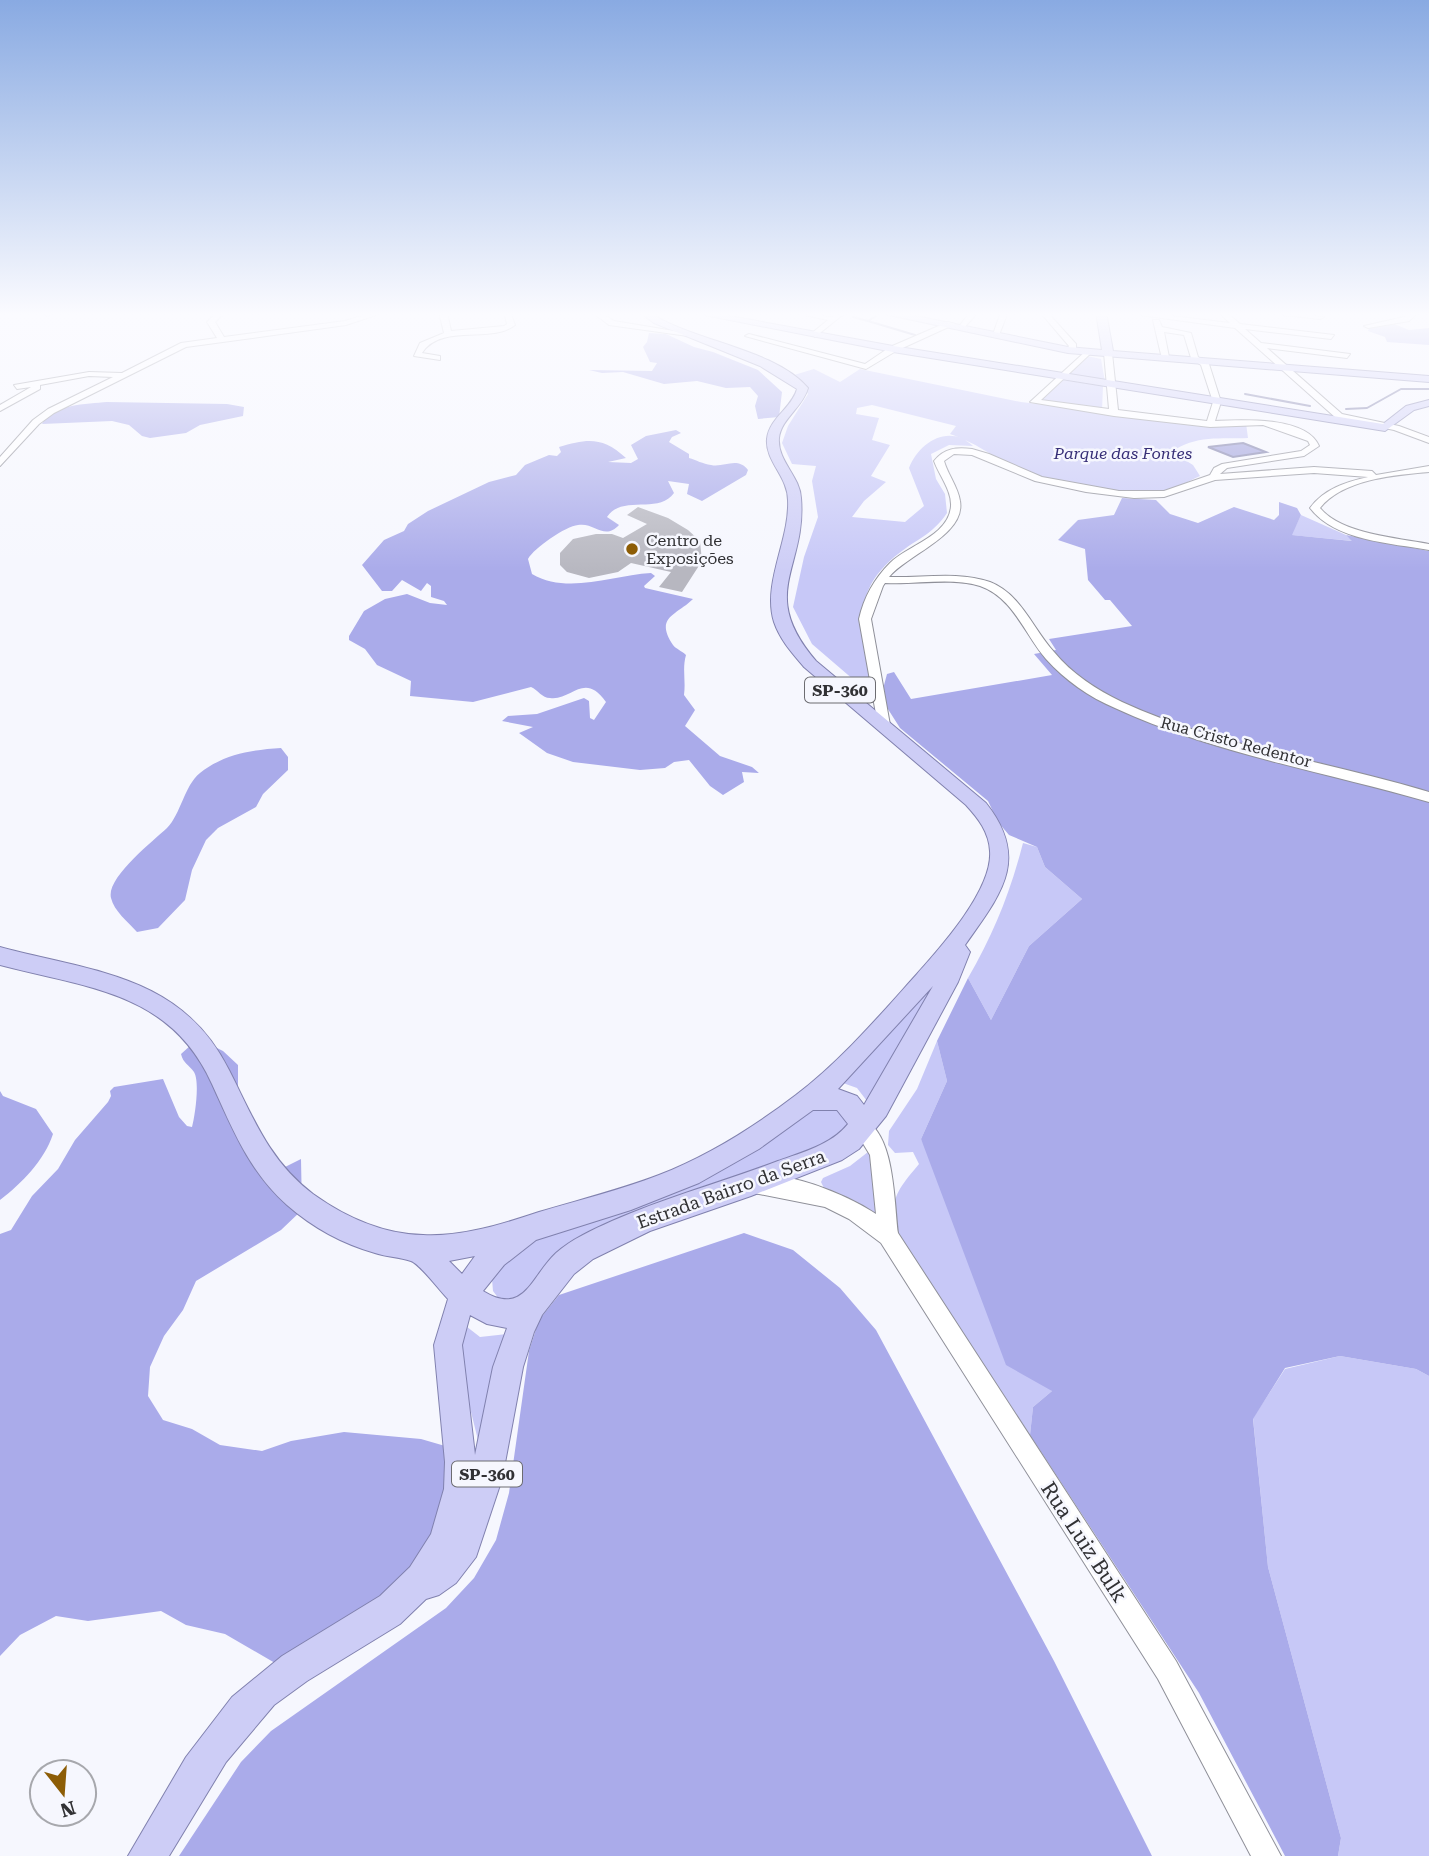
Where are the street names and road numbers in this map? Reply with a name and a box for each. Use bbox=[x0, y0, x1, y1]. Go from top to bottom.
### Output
road number: SP-360 bbox=[805, 678, 875, 702]
street label: Rua Cristo Redentor bbox=[1158, 713, 1314, 771]
street label: Estrada Bairro da Serra bbox=[634, 1145, 828, 1233]
road number: SP-360 bbox=[452, 1462, 522, 1486]
street label: Rua Luiz Bulk bbox=[1036, 1477, 1132, 1607]

